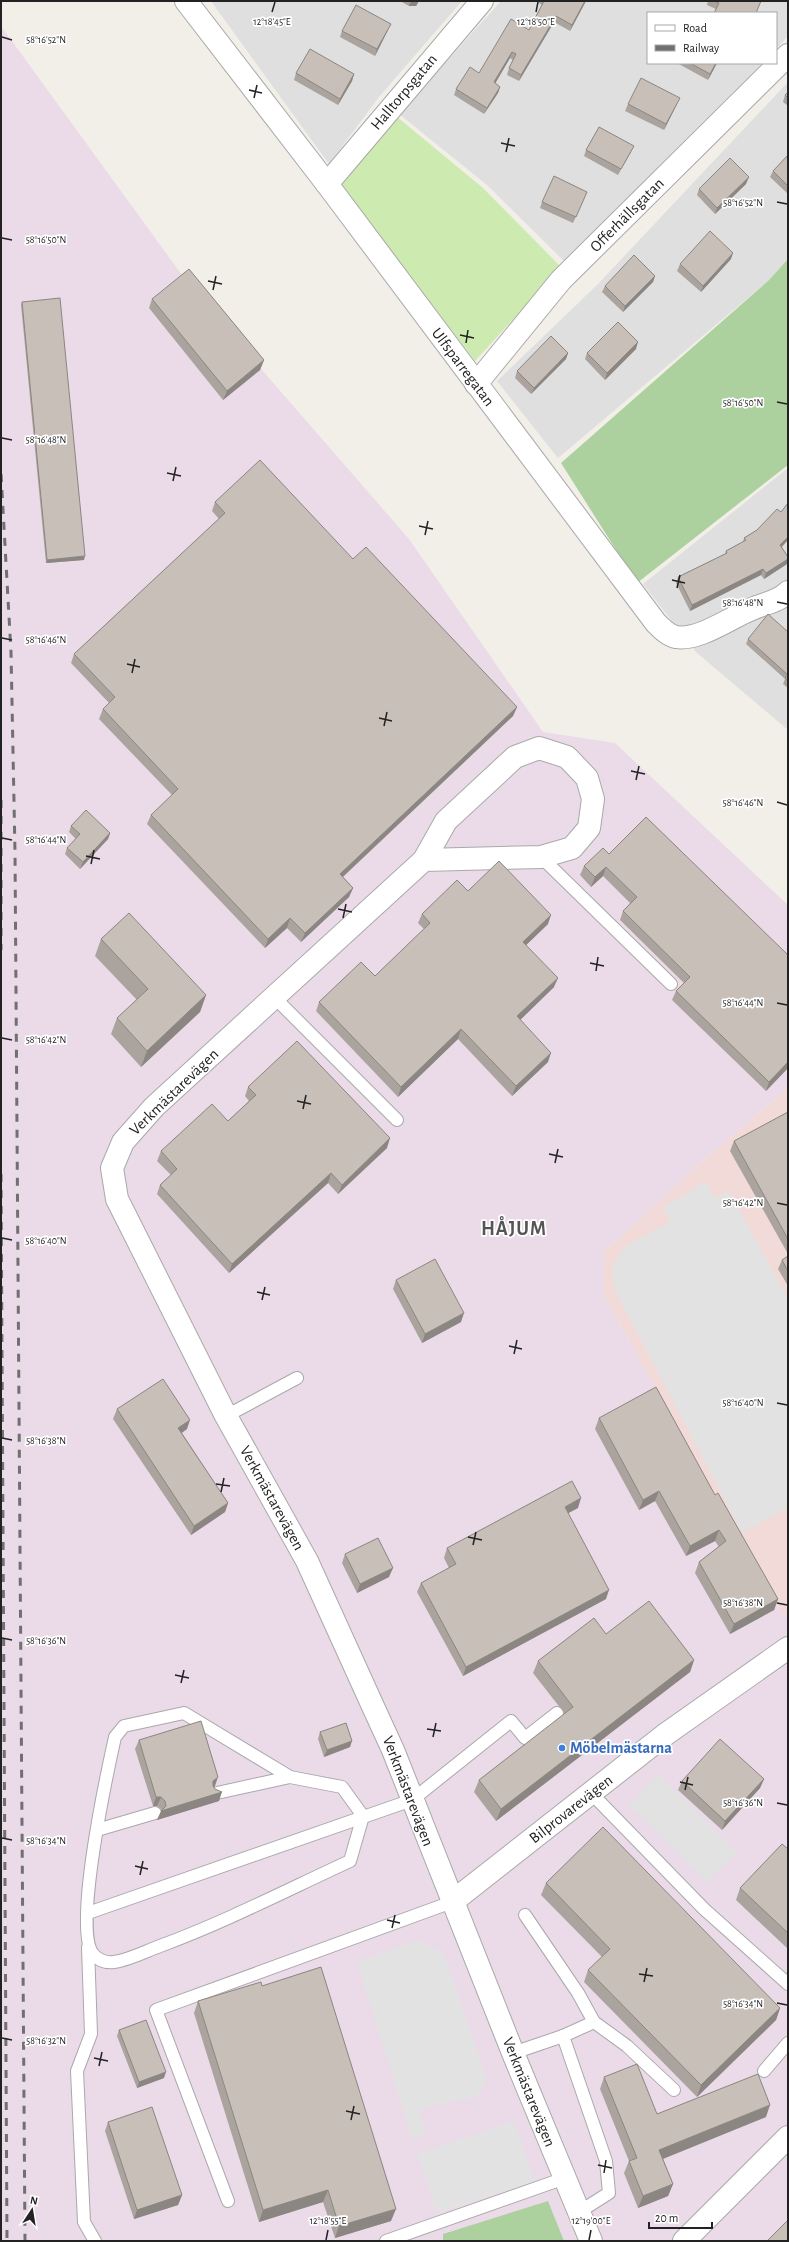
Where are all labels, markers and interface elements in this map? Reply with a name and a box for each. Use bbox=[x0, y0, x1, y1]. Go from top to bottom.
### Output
legend bbox=[647, 12, 777, 64]
text: 12°18'45"E bbox=[253, 17, 291, 27]
text: 12°18'50"E bbox=[517, 17, 555, 27]
text: Road bbox=[683, 22, 707, 34]
text: 58°16'52"N bbox=[26, 35, 66, 45]
text: Railway bbox=[683, 42, 719, 55]
street label: Halltorpsgatan bbox=[368, 51, 440, 133]
street label: Offerhällsgatan bbox=[587, 175, 667, 255]
text: 58°16'52"N bbox=[723, 198, 763, 208]
text: 58°16'50"N bbox=[26, 235, 66, 245]
street label: Ulfsparregatan bbox=[429, 325, 497, 409]
text: 58°16'50"N bbox=[723, 398, 763, 408]
text: 58°16'48"N bbox=[26, 435, 66, 445]
text: 58°16'48"N bbox=[723, 598, 763, 608]
text: 58°16'46"N bbox=[26, 635, 66, 645]
text: 58°16'46"N bbox=[723, 798, 763, 808]
text: 58°16'44"N bbox=[26, 835, 66, 845]
text: 58°16'44"N bbox=[723, 998, 763, 1008]
text: 58°16'42"N bbox=[26, 1035, 66, 1045]
street label: Verkmästarevägen bbox=[127, 1046, 221, 1138]
text: 58°16'42"N bbox=[723, 1198, 763, 1208]
district label: HÅJUM bbox=[481, 1216, 547, 1239]
text: 58°16'40"N bbox=[25, 1236, 67, 1246]
text: 58°16'40"N bbox=[722, 1398, 764, 1408]
text: 58°16'38"N bbox=[26, 1436, 66, 1446]
street label: Verkmästarevägen bbox=[237, 1443, 307, 1553]
text: 58°16'38"N bbox=[723, 1598, 763, 1608]
text: 58°16'36"N bbox=[26, 1636, 66, 1646]
street label: Verkmästarevägen bbox=[380, 1734, 436, 1848]
place label: Möbelmästarna bbox=[570, 1740, 672, 1756]
marker: Möbelmästarna bbox=[557, 1743, 567, 1753]
street label: Bilprovarevägen bbox=[526, 1772, 616, 1846]
text: 58°16'36"N bbox=[723, 1798, 763, 1808]
text: 58°16'34"N bbox=[26, 1836, 66, 1846]
text: 58°16'34"N bbox=[723, 1999, 763, 2009]
street label: Verkmästarevägen bbox=[500, 2035, 558, 2149]
text: 58°16'32"N bbox=[26, 2036, 66, 2046]
north arrow bbox=[12, 2190, 52, 2230]
text: N bbox=[29, 2195, 39, 2207]
scale bar bbox=[649, 2204, 712, 2230]
text: 20 m bbox=[655, 2212, 678, 2224]
text: 12°18'55"E bbox=[310, 2216, 347, 2226]
text: 12°19'00"E bbox=[572, 2216, 611, 2226]

